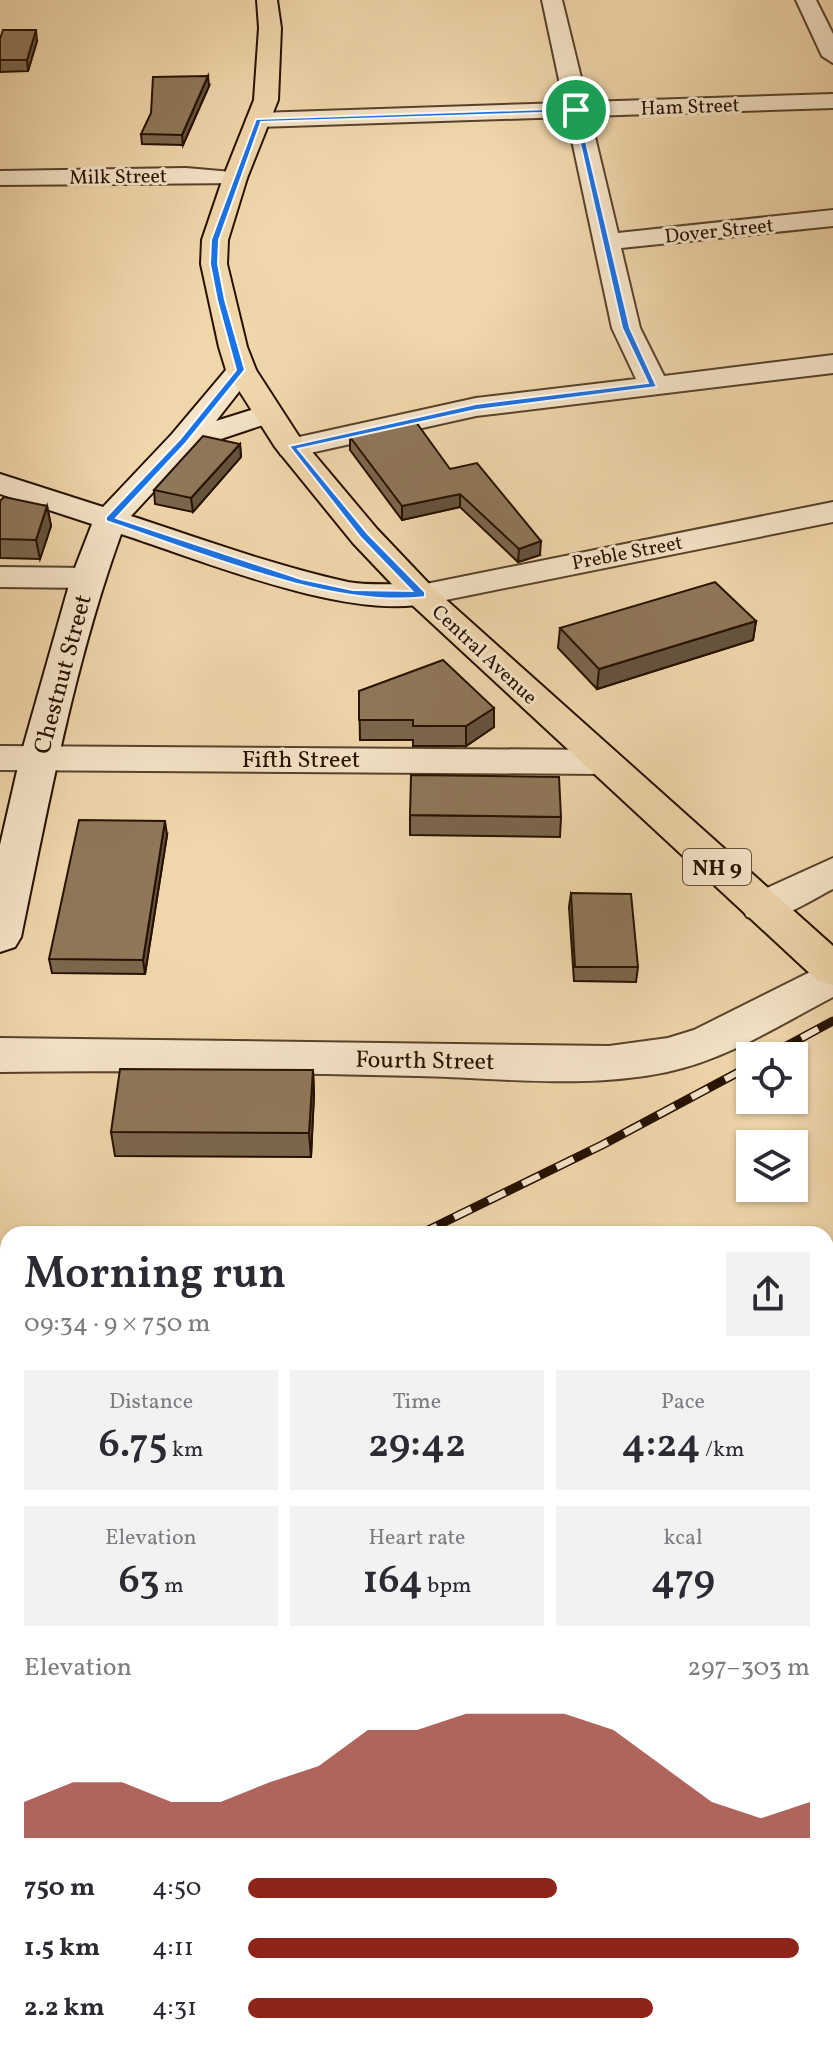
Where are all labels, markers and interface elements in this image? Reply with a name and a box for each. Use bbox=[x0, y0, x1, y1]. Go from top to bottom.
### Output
pin bbox=[542, 76, 610, 144]
icon: arrive bbox=[554, 88, 598, 132]
street label: Ham Street bbox=[640, 92, 740, 124]
street label: Milk Street bbox=[69, 163, 167, 193]
street label: Dover Street bbox=[663, 212, 775, 252]
street label: Preble Street bbox=[570, 530, 685, 578]
street label: Chestnut Street bbox=[26, 591, 102, 758]
street label: Central Avenue bbox=[425, 599, 543, 712]
street label: Fifth Street bbox=[242, 744, 360, 778]
road number: NH 9 bbox=[683, 849, 751, 885]
map controls bbox=[736, 1042, 808, 1202]
button: locate bbox=[736, 1042, 808, 1114]
street label: Fourth Street bbox=[355, 1044, 495, 1080]
button: layers bbox=[736, 1130, 808, 1202]
text: Morning run bbox=[24, 1245, 286, 1306]
button: share bbox=[726, 1252, 810, 1336]
text: 09:34 · 9 × 750 m bbox=[24, 1306, 211, 1342]
text: Distance bbox=[109, 1387, 193, 1418]
text: Time bbox=[393, 1387, 441, 1418]
text: Pace bbox=[661, 1387, 705, 1418]
text: 6.75 bbox=[98, 1418, 168, 1474]
text: 29:42 bbox=[368, 1418, 466, 1474]
text: 4:24 bbox=[622, 1418, 701, 1474]
text: km bbox=[168, 1435, 204, 1466]
text: /km bbox=[701, 1435, 744, 1466]
text: Elevation bbox=[105, 1523, 197, 1554]
text: Heart rate bbox=[368, 1523, 466, 1554]
text: kcal bbox=[663, 1523, 703, 1554]
text: 63 bbox=[118, 1554, 160, 1610]
text: 164 bbox=[363, 1554, 423, 1610]
text: 479 bbox=[651, 1554, 715, 1610]
text: m bbox=[160, 1571, 184, 1602]
text: bpm bbox=[423, 1571, 471, 1602]
text: Elevation bbox=[24, 1650, 132, 1686]
text: 297–303 m bbox=[687, 1650, 810, 1686]
text: 750 m bbox=[24, 1870, 95, 1906]
text: 4:50 bbox=[152, 1870, 201, 1906]
text: 1.5 km bbox=[24, 1930, 100, 1966]
text: 4:11 bbox=[152, 1930, 194, 1966]
text: 2.2 km bbox=[24, 1990, 105, 2026]
text: 4:31 bbox=[152, 1990, 197, 2026]

